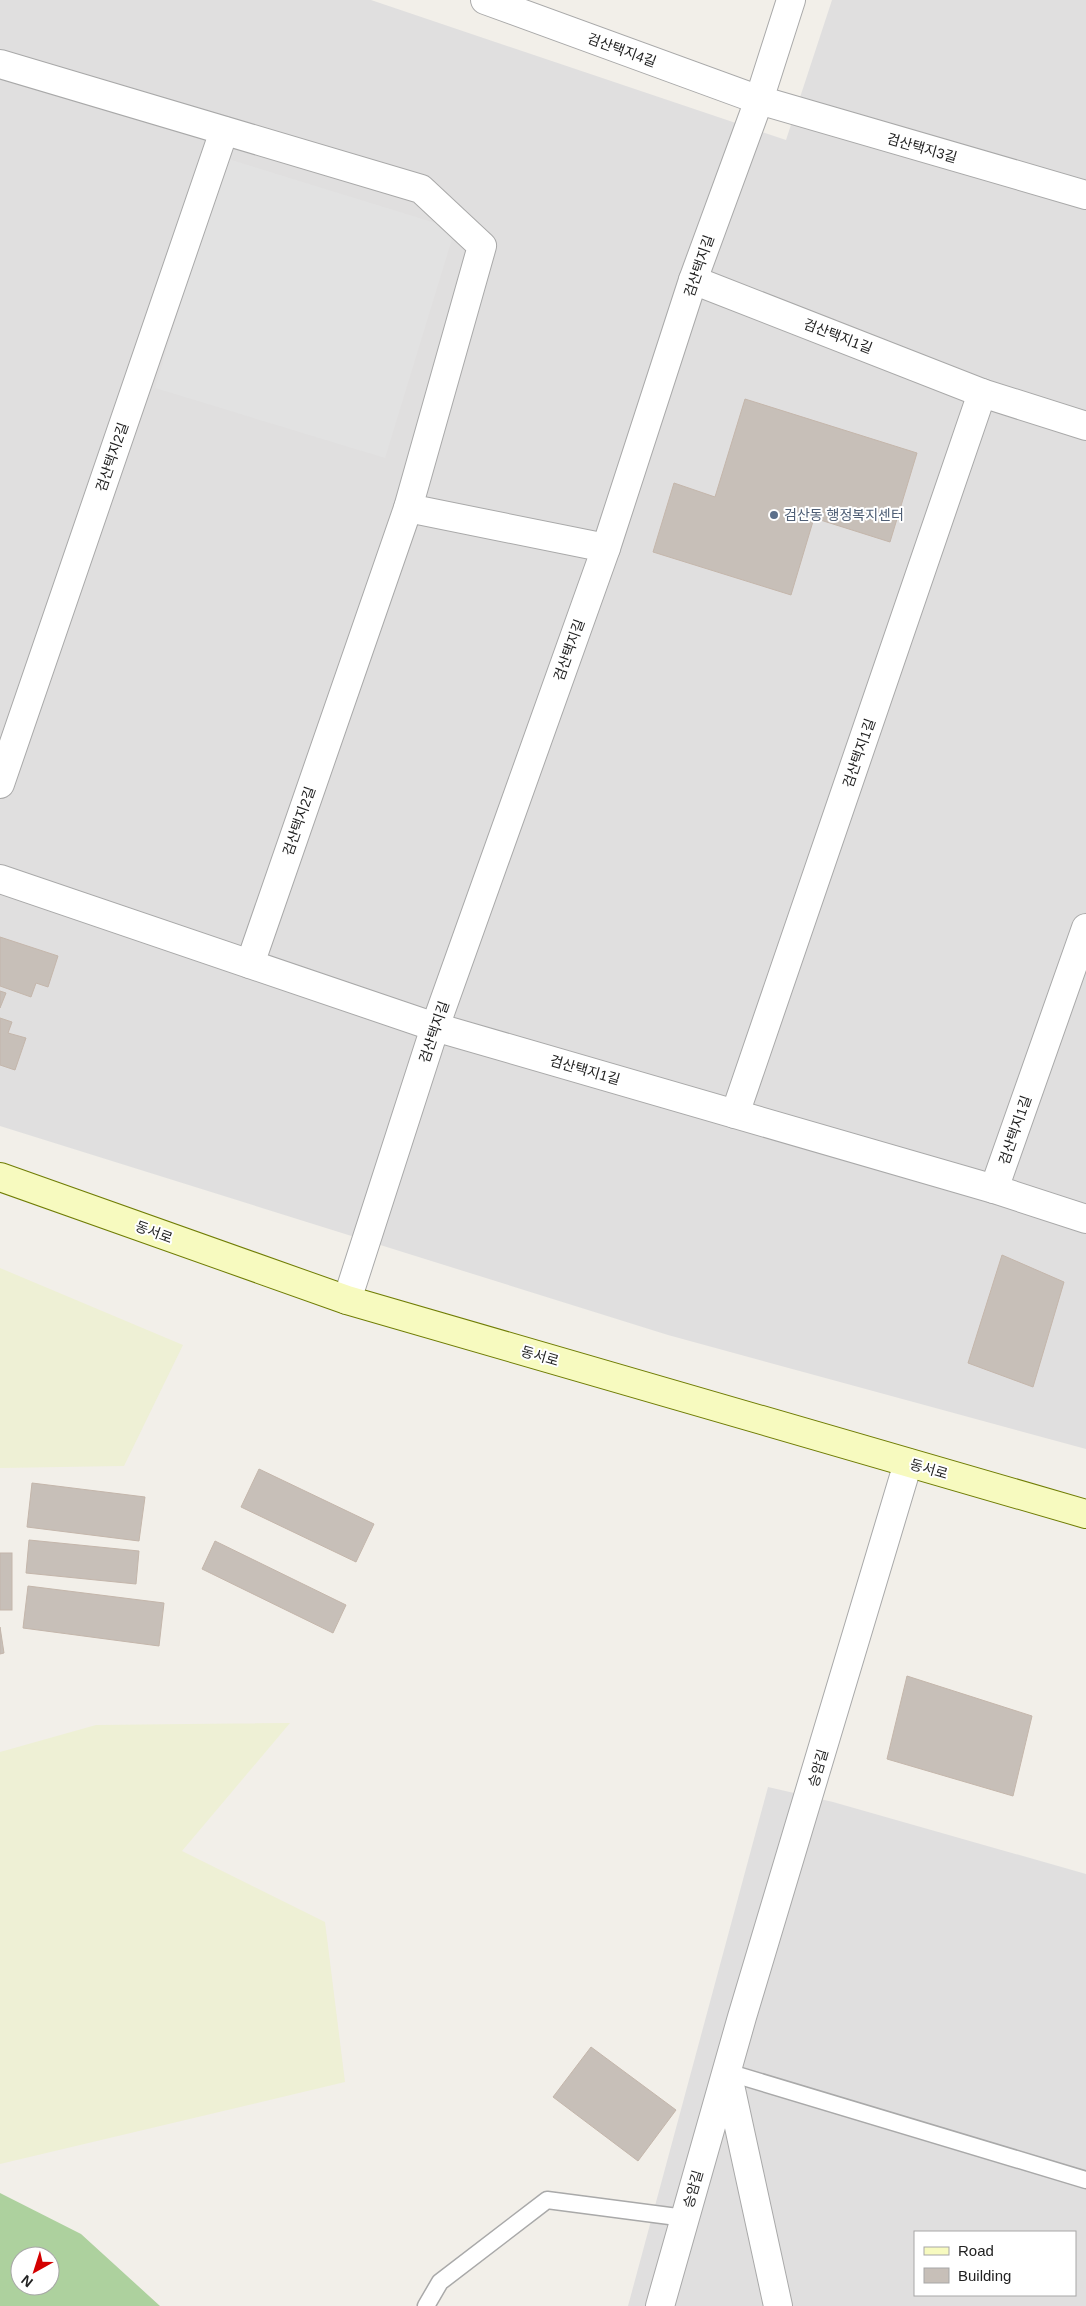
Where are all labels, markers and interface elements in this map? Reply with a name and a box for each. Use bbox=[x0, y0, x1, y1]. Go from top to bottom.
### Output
street label: 검산택지4길 bbox=[585, 30, 659, 70]
street label: 검산택지3길 bbox=[885, 130, 959, 166]
street label: 검산택지길 bbox=[681, 233, 717, 299]
street label: 검산택지1길 bbox=[801, 316, 875, 356]
street label: 검산택지2길 bbox=[93, 420, 131, 494]
place label: 검산동 행정복지센터 bbox=[784, 507, 904, 523]
marker: 검산동 행정복지센터 bbox=[768, 509, 780, 521]
street label: 검산택지길 bbox=[550, 617, 588, 683]
street label: 검산택지1길 bbox=[840, 716, 878, 790]
street label: 검산택지2길 bbox=[280, 784, 318, 858]
street label: 검산택지길 bbox=[416, 999, 452, 1065]
street label: 검산택지1길 bbox=[548, 1052, 622, 1088]
street label: 검산택지1길 bbox=[996, 1093, 1034, 1167]
street label: 동서로 bbox=[133, 1218, 175, 1246]
street label: 동서로 bbox=[519, 1343, 561, 1369]
street label: 동서로 bbox=[908, 1456, 950, 1482]
street label: 승암길 bbox=[805, 1747, 831, 1789]
street label: 승암길 bbox=[680, 2168, 706, 2210]
legend bbox=[914, 2231, 1076, 2296]
text: Road bbox=[958, 2242, 994, 2259]
north arrow bbox=[10, 2246, 60, 2296]
text: Building bbox=[958, 2267, 1011, 2284]
text: N bbox=[18, 2272, 36, 2291]

